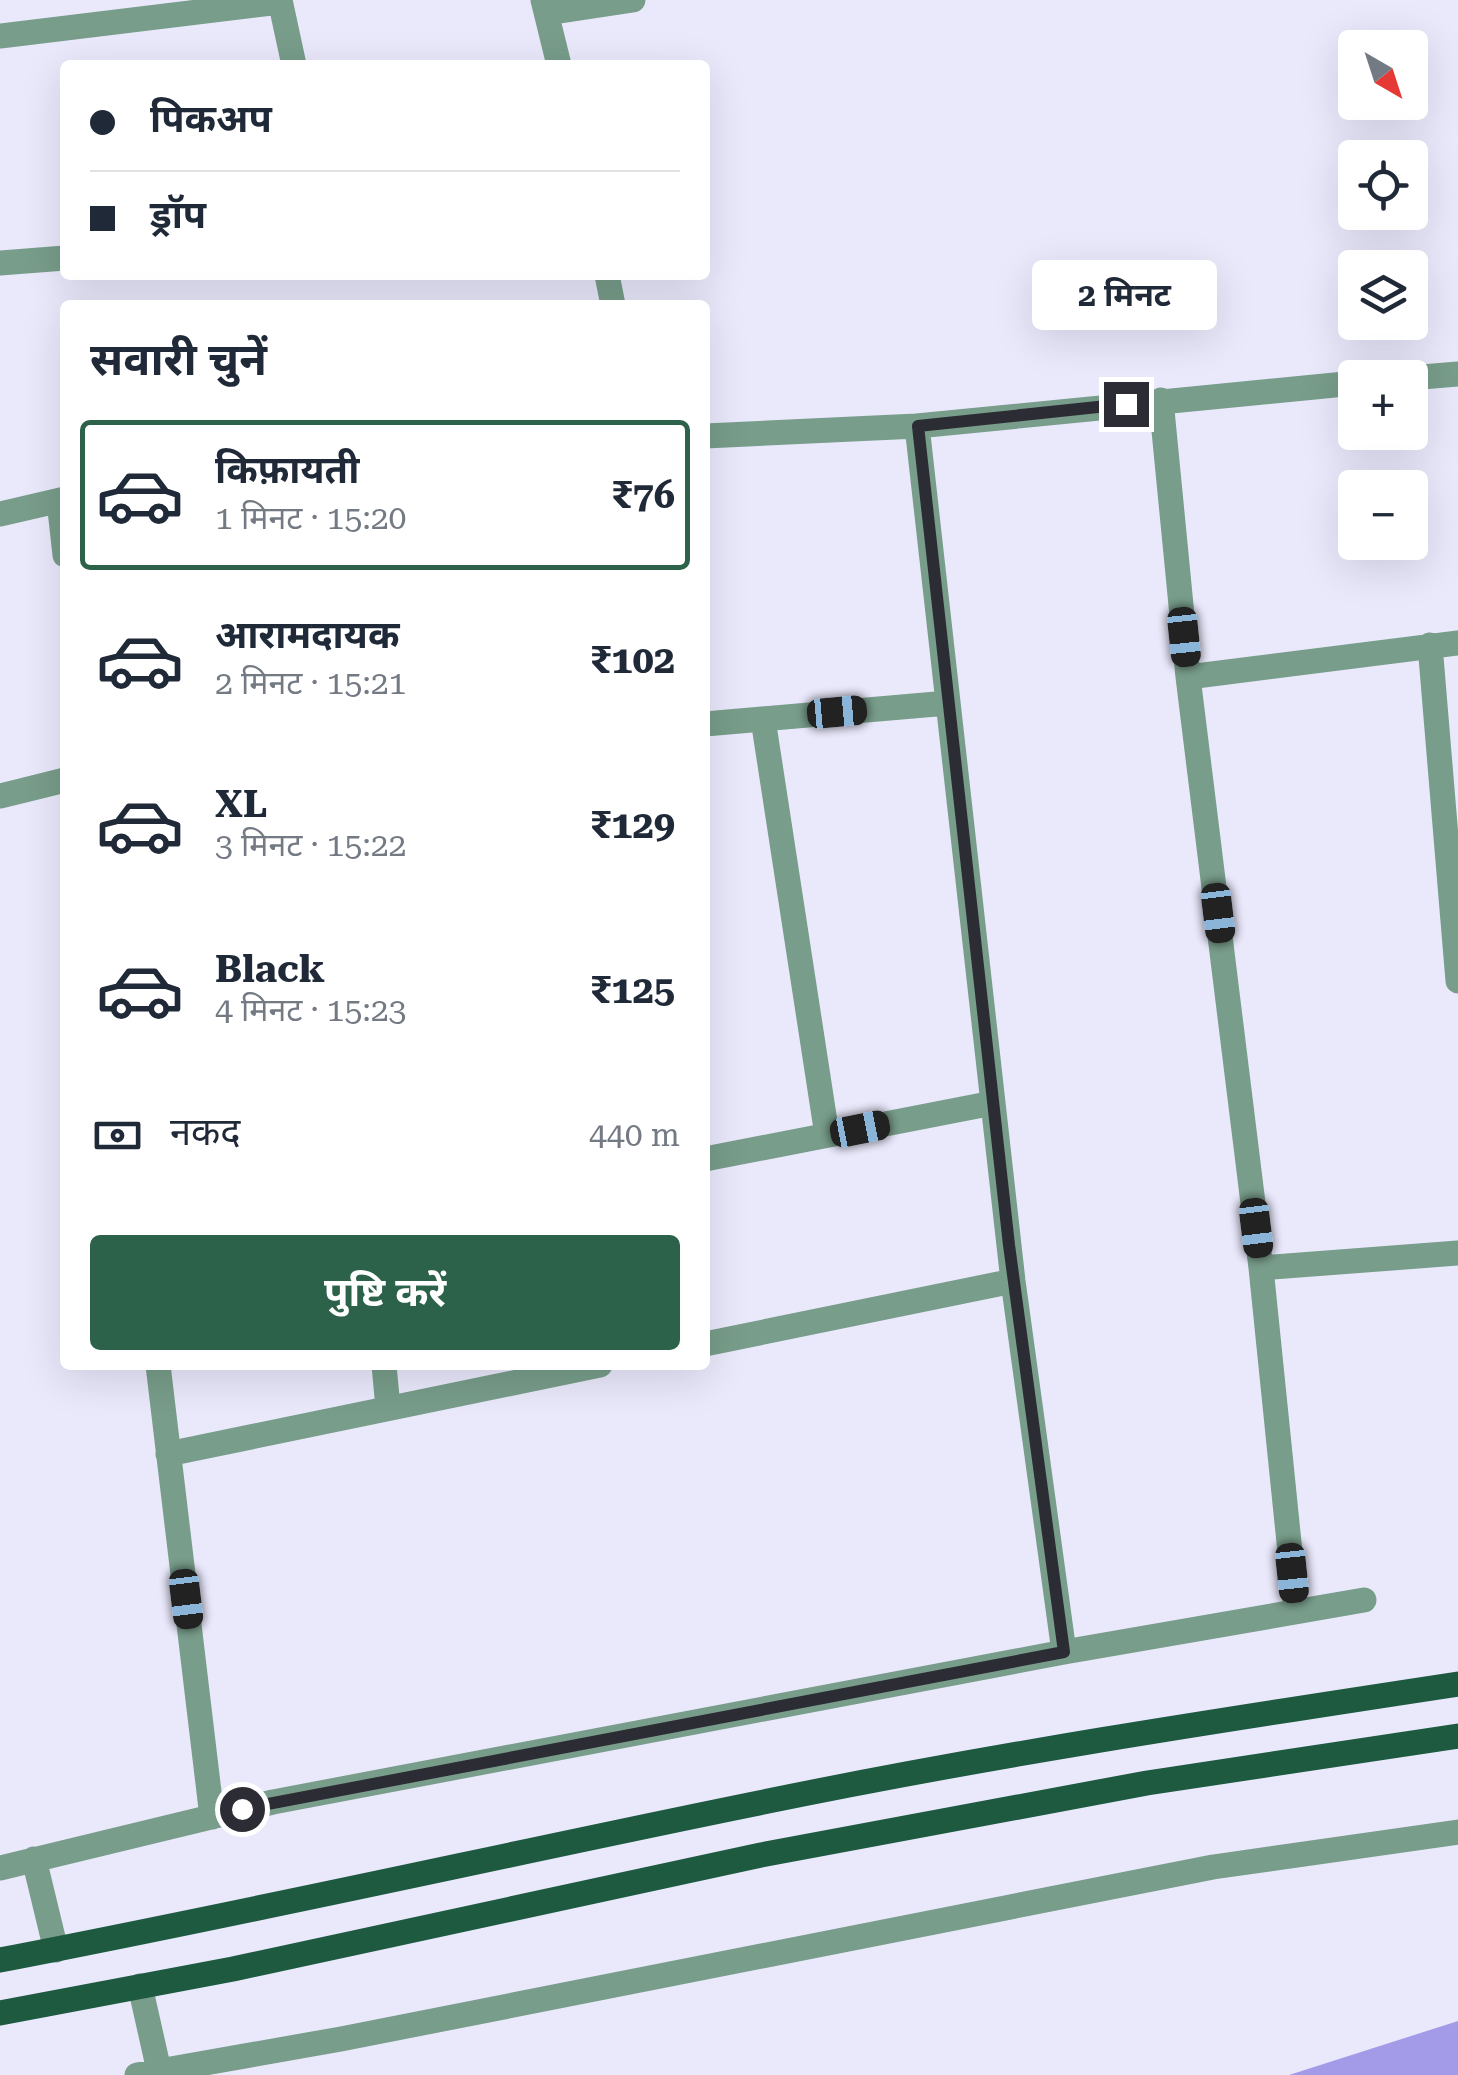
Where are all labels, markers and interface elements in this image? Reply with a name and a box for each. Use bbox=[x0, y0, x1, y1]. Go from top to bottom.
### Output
north arrow bbox=[1338, 30, 1428, 120]
map controls bbox=[1338, 30, 1428, 560]
text: पिकअप bbox=[150, 97, 272, 141]
button: locate bbox=[1338, 140, 1428, 230]
text: ड्रॉप bbox=[150, 193, 206, 237]
button: layers bbox=[1338, 250, 1428, 340]
callout: 2 मिनट bbox=[1034, 259, 1218, 329]
text: 2 मिनट bbox=[1078, 276, 1171, 314]
text: सवारी चुनें bbox=[90, 333, 267, 386]
button: + bbox=[1338, 360, 1428, 450]
route end bbox=[1104, 382, 1149, 427]
text: किफ़ायती bbox=[215, 448, 359, 492]
icon: car bbox=[95, 450, 185, 540]
button: − bbox=[1338, 470, 1428, 560]
text: ₹76 bbox=[611, 473, 675, 517]
text: 1 मिनट · 15:20 bbox=[215, 499, 407, 537]
car bbox=[1166, 606, 1202, 668]
text: आरामदायक bbox=[215, 613, 399, 657]
icon: car bbox=[95, 615, 185, 705]
text: ₹102 bbox=[590, 638, 675, 682]
text: 2 मिनट · 15:21 bbox=[215, 664, 407, 702]
car bbox=[806, 694, 868, 730]
icon: car bbox=[95, 780, 185, 870]
text: XL bbox=[215, 782, 267, 826]
text: ₹129 bbox=[590, 803, 675, 847]
text: 3 मिनट · 15:22 bbox=[215, 826, 407, 864]
car bbox=[1199, 881, 1237, 945]
icon: car bbox=[95, 945, 185, 1035]
text: Black bbox=[215, 947, 325, 991]
text: ₹125 bbox=[590, 968, 675, 1012]
text: 4 मिनट · 15:23 bbox=[215, 991, 407, 1029]
icon: cash bbox=[90, 1108, 145, 1163]
car bbox=[828, 1109, 892, 1149]
text: नकद bbox=[170, 1110, 240, 1154]
text: 440 m bbox=[589, 1116, 680, 1154]
car bbox=[1237, 1196, 1275, 1260]
button: पुष्टि करें bbox=[90, 1235, 680, 1350]
car bbox=[1274, 1542, 1310, 1604]
car bbox=[167, 1567, 205, 1631]
route start bbox=[220, 1787, 265, 1832]

